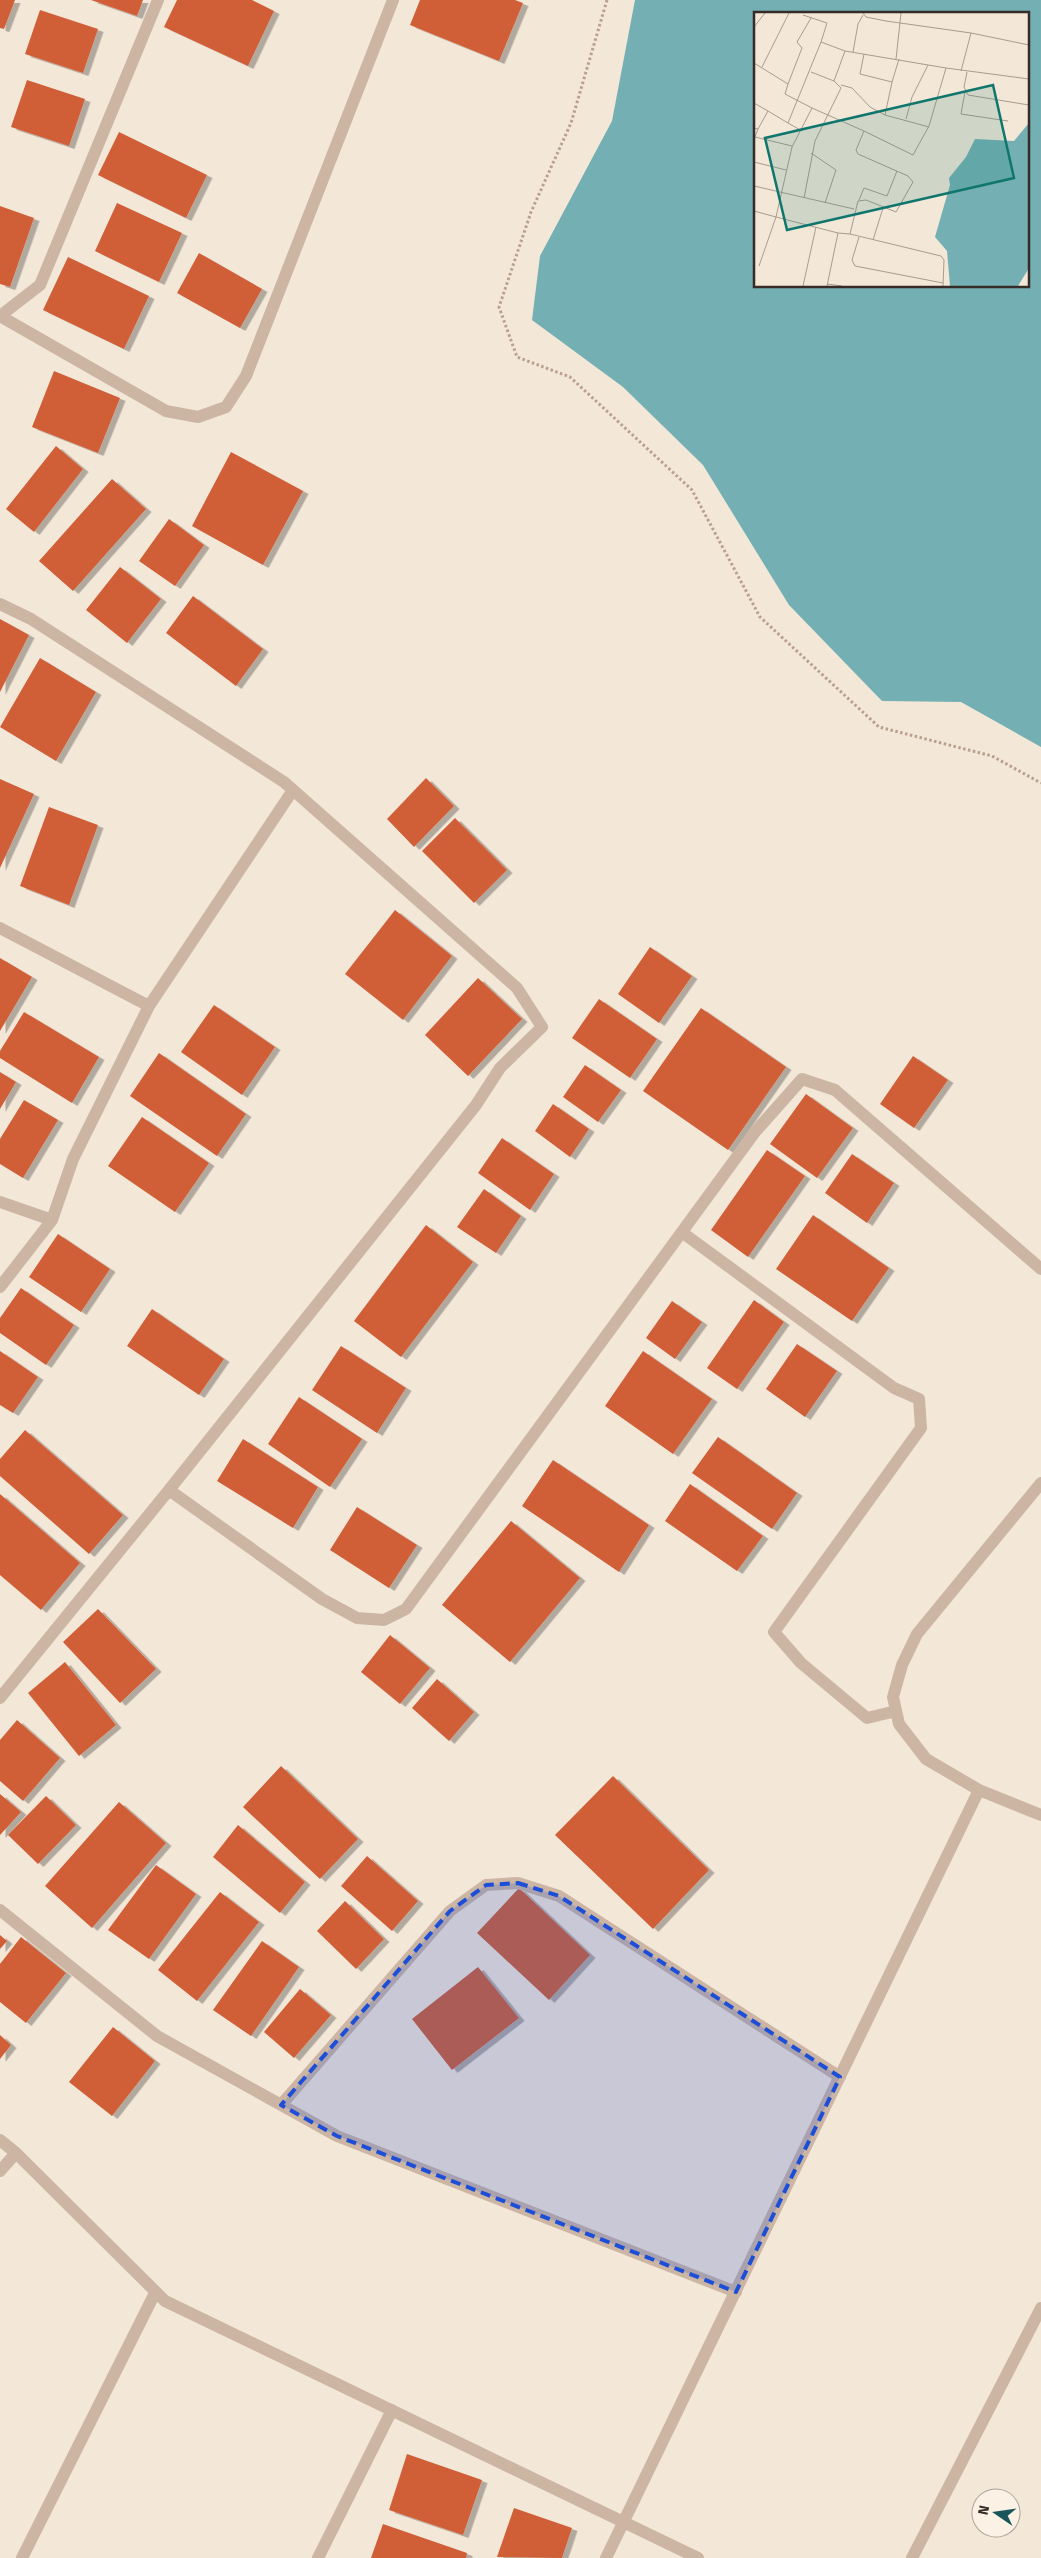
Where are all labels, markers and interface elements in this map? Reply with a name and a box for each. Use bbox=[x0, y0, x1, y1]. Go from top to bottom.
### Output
inset map bbox=[754, 12, 1028, 288]
north arrow bbox=[971, 2488, 1021, 2538]
text: N bbox=[974, 2504, 993, 2517]

